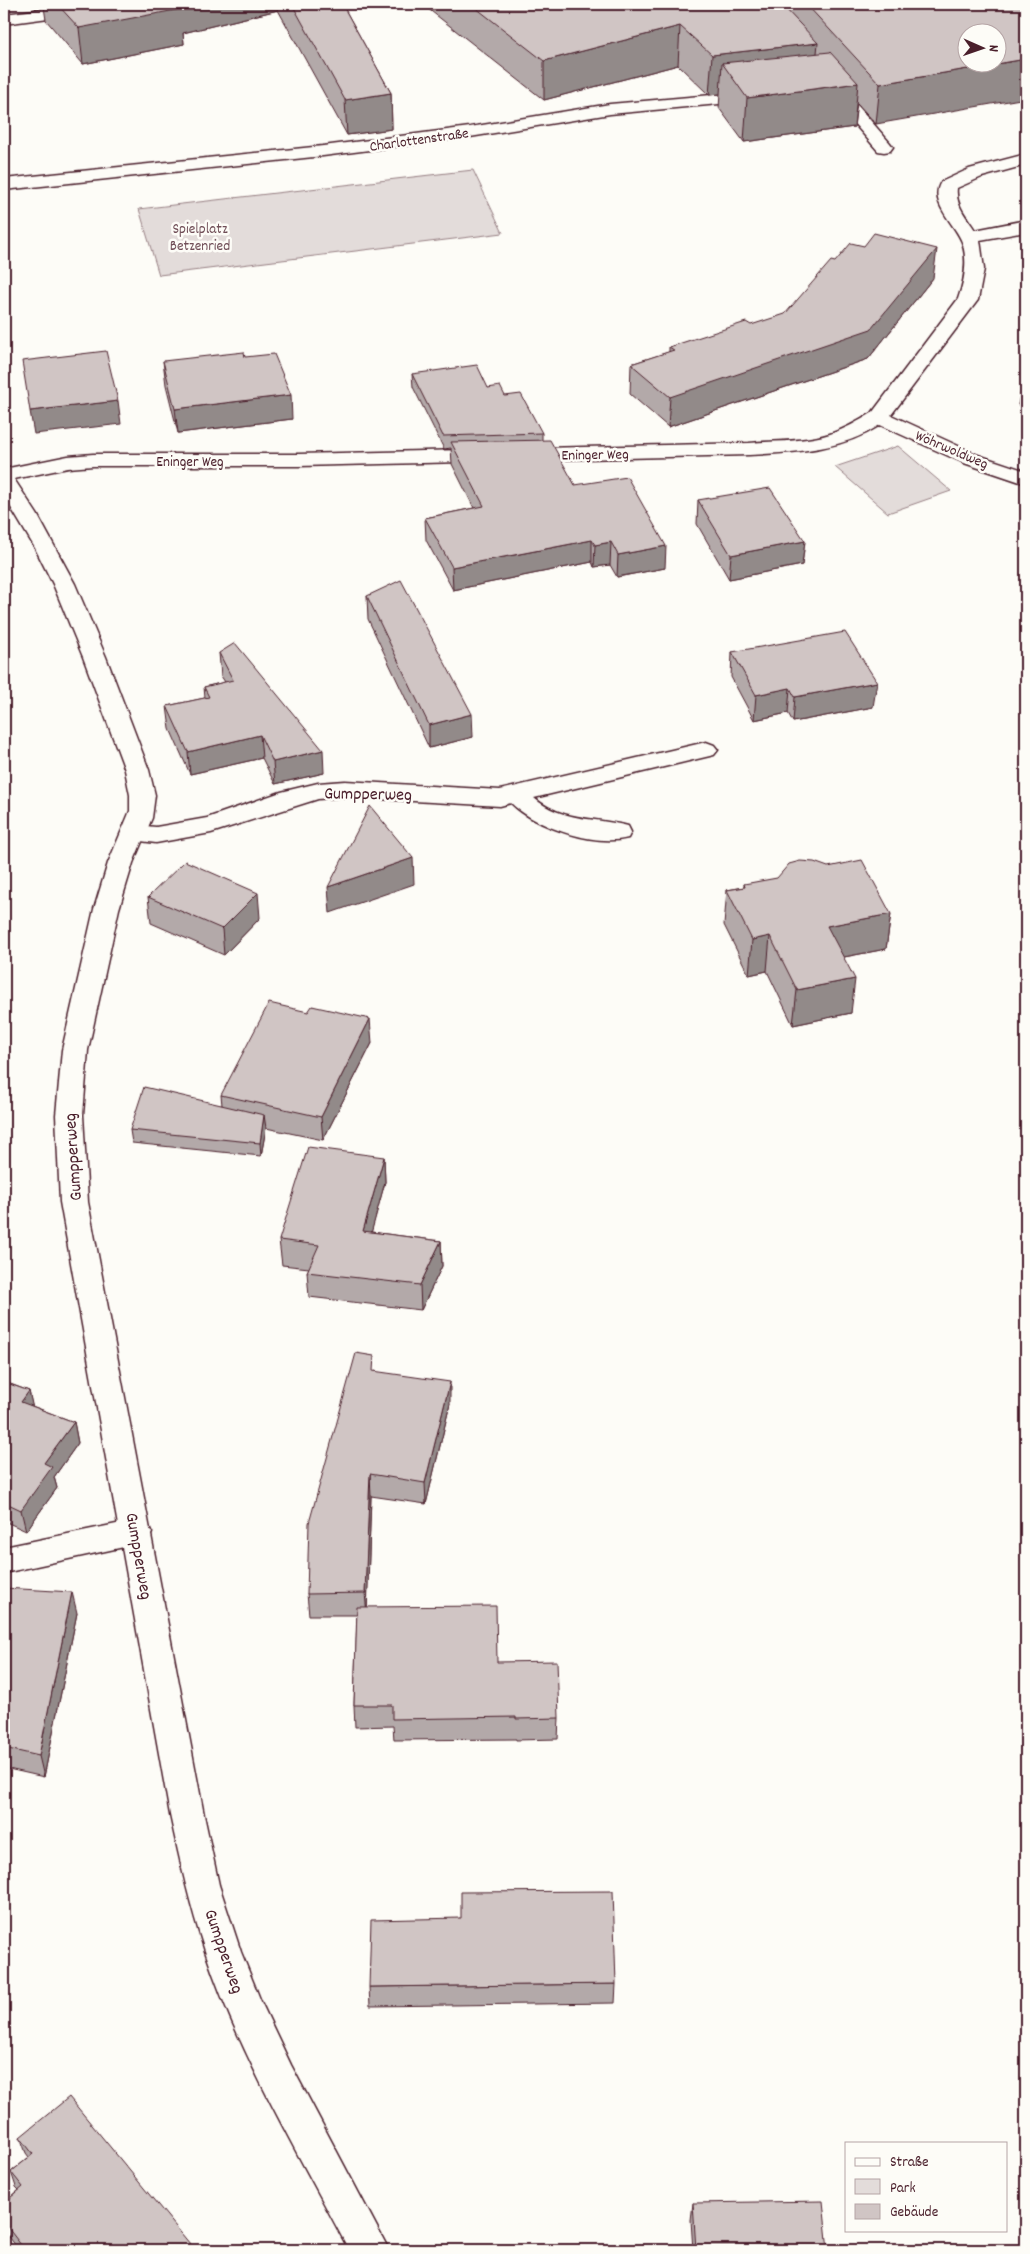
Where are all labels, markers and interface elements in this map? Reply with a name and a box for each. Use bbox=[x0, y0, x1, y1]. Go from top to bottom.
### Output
north arrow bbox=[958, 22, 1008, 72]
text: N bbox=[983, 45, 1003, 52]
street label: Charlottenstraße bbox=[368, 123, 471, 159]
park label: Spielplatz Betzenried bbox=[170, 219, 230, 258]
street label: Wöhrwoldweg bbox=[911, 426, 991, 476]
street label: Eninger Weg bbox=[561, 444, 629, 468]
street label: Eninger Weg bbox=[156, 452, 224, 474]
street label: Gumpperweg bbox=[324, 782, 412, 809]
street label: Gumpperweg bbox=[59, 1112, 90, 1201]
street label: Gumpperweg bbox=[118, 1511, 157, 1602]
street label: Gumpperweg bbox=[197, 1906, 249, 1997]
legend bbox=[845, 2142, 1008, 2232]
text: Straße bbox=[890, 2152, 929, 2174]
text: Park bbox=[890, 2178, 916, 2200]
text: Gebäude bbox=[890, 2202, 939, 2224]

